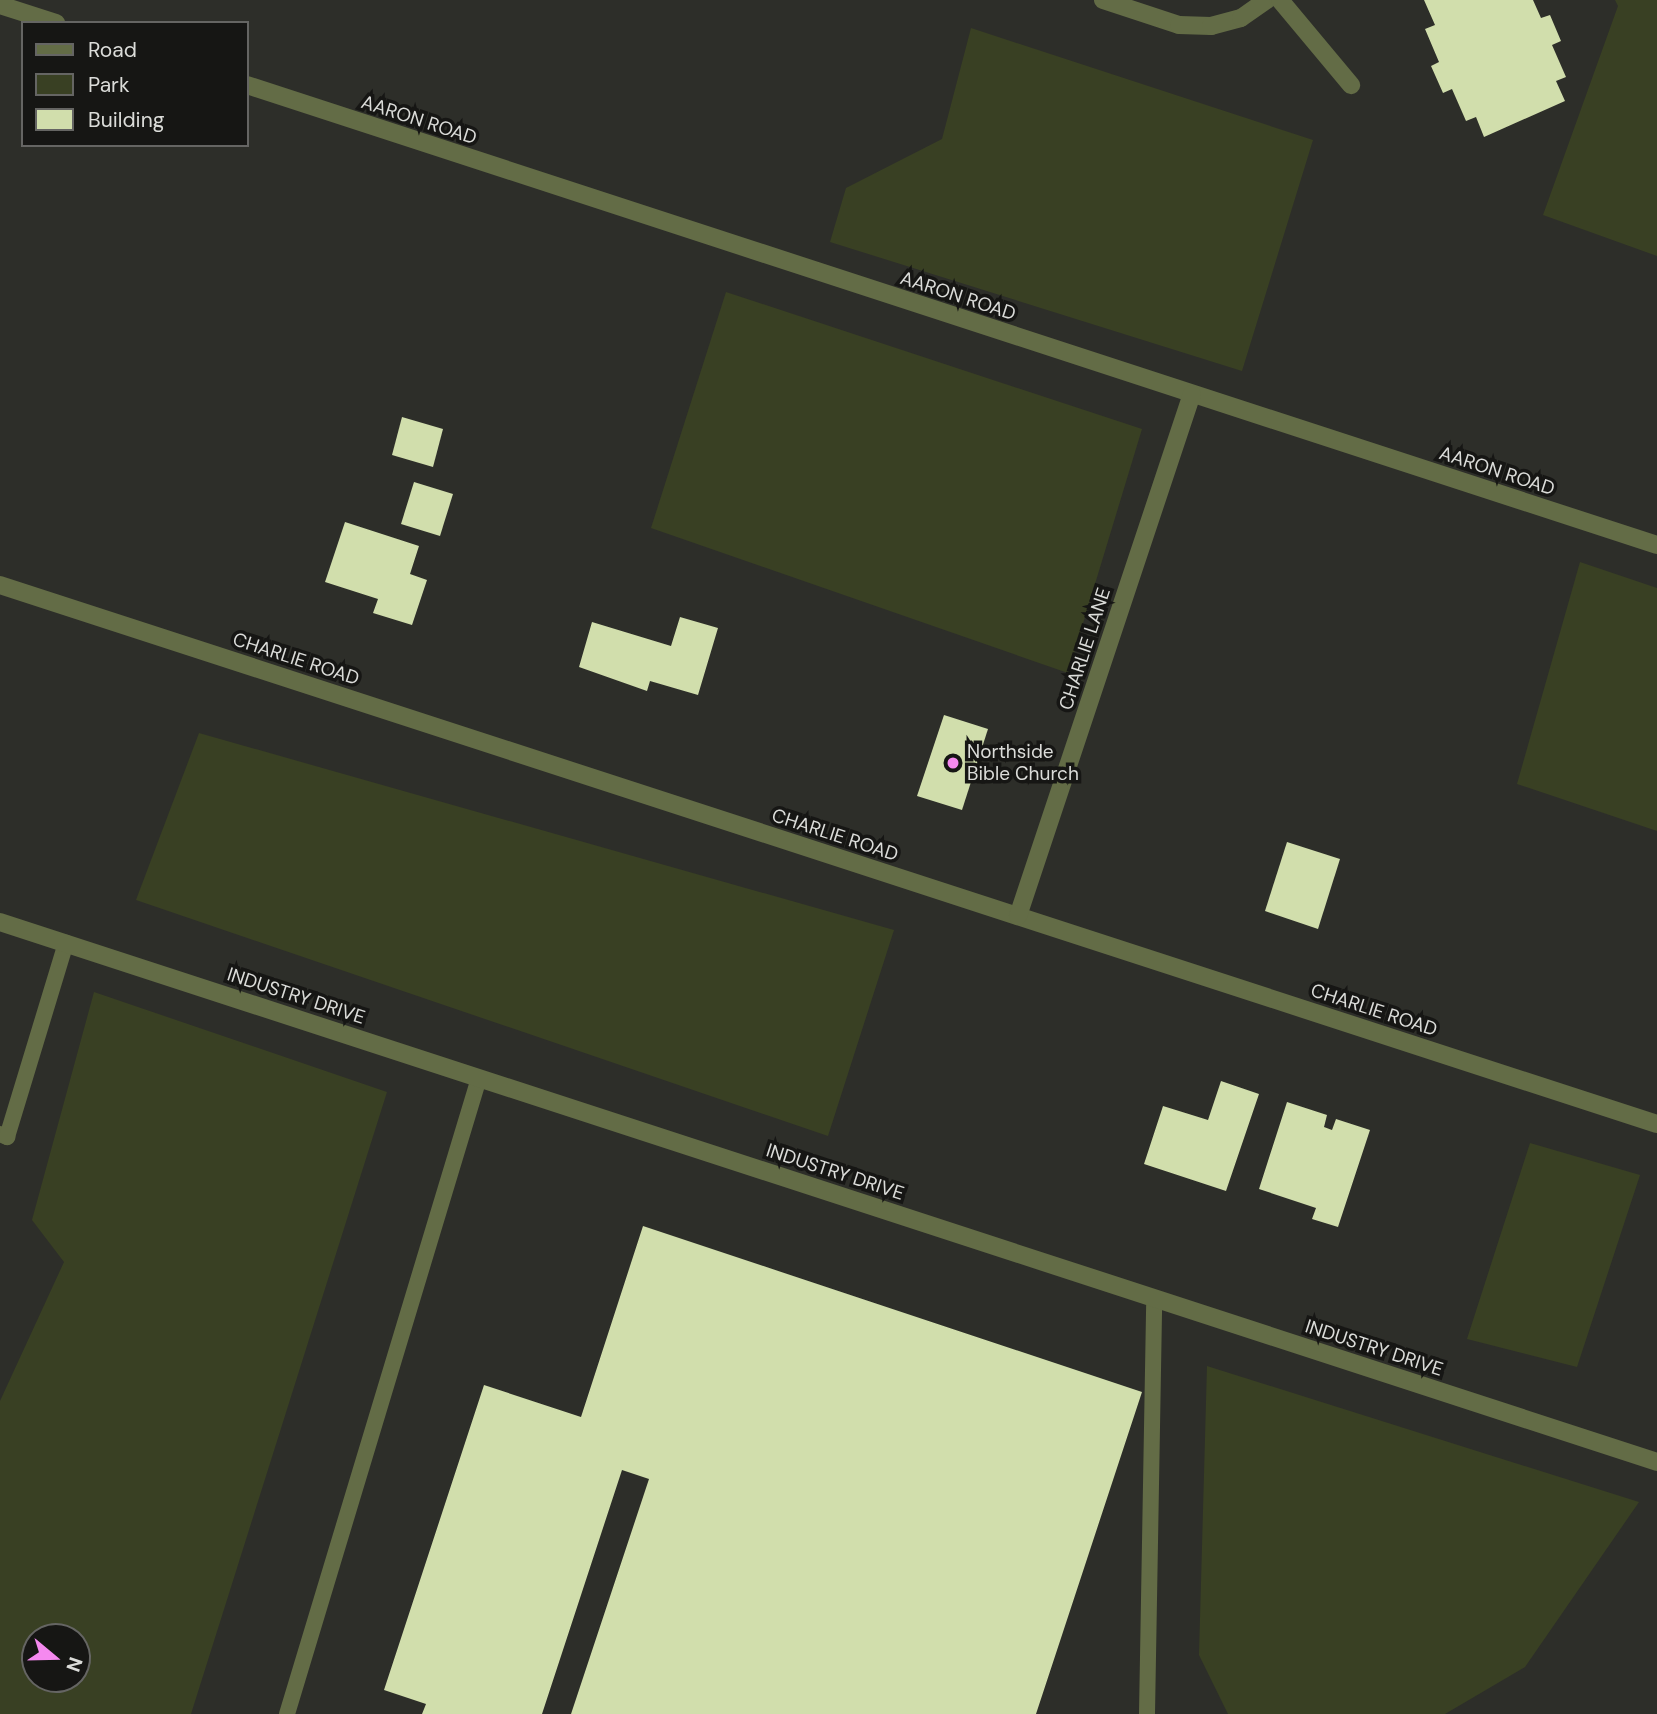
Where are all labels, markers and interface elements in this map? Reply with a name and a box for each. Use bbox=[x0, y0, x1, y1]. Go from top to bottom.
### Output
legend bbox=[21, 21, 248, 147]
text: Road bbox=[88, 36, 137, 64]
text: Park bbox=[88, 71, 129, 99]
street label: AARON ROAD bbox=[358, 91, 480, 149]
text: Building bbox=[88, 106, 164, 134]
street label: AARON ROAD bbox=[897, 267, 1019, 325]
street label: AARON ROAD bbox=[1436, 442, 1558, 500]
street label: CHARLIE LANE bbox=[1055, 585, 1115, 713]
street label: CHARLIE ROAD bbox=[230, 628, 362, 690]
place label: Northside Bible Church bbox=[967, 741, 1079, 785]
marker: Northside Bible Church bbox=[945, 755, 961, 771]
street label: CHARLIE ROAD bbox=[769, 804, 901, 866]
street label: INDUSTRY DRIVE bbox=[224, 963, 368, 1029]
street label: CHARLIE ROAD bbox=[1308, 979, 1440, 1041]
street label: INDUSTRY DRIVE bbox=[763, 1139, 907, 1205]
street label: INDUSTRY DRIVE bbox=[1302, 1315, 1446, 1381]
north arrow bbox=[21, 1623, 91, 1693]
text: N bbox=[60, 1654, 89, 1675]

